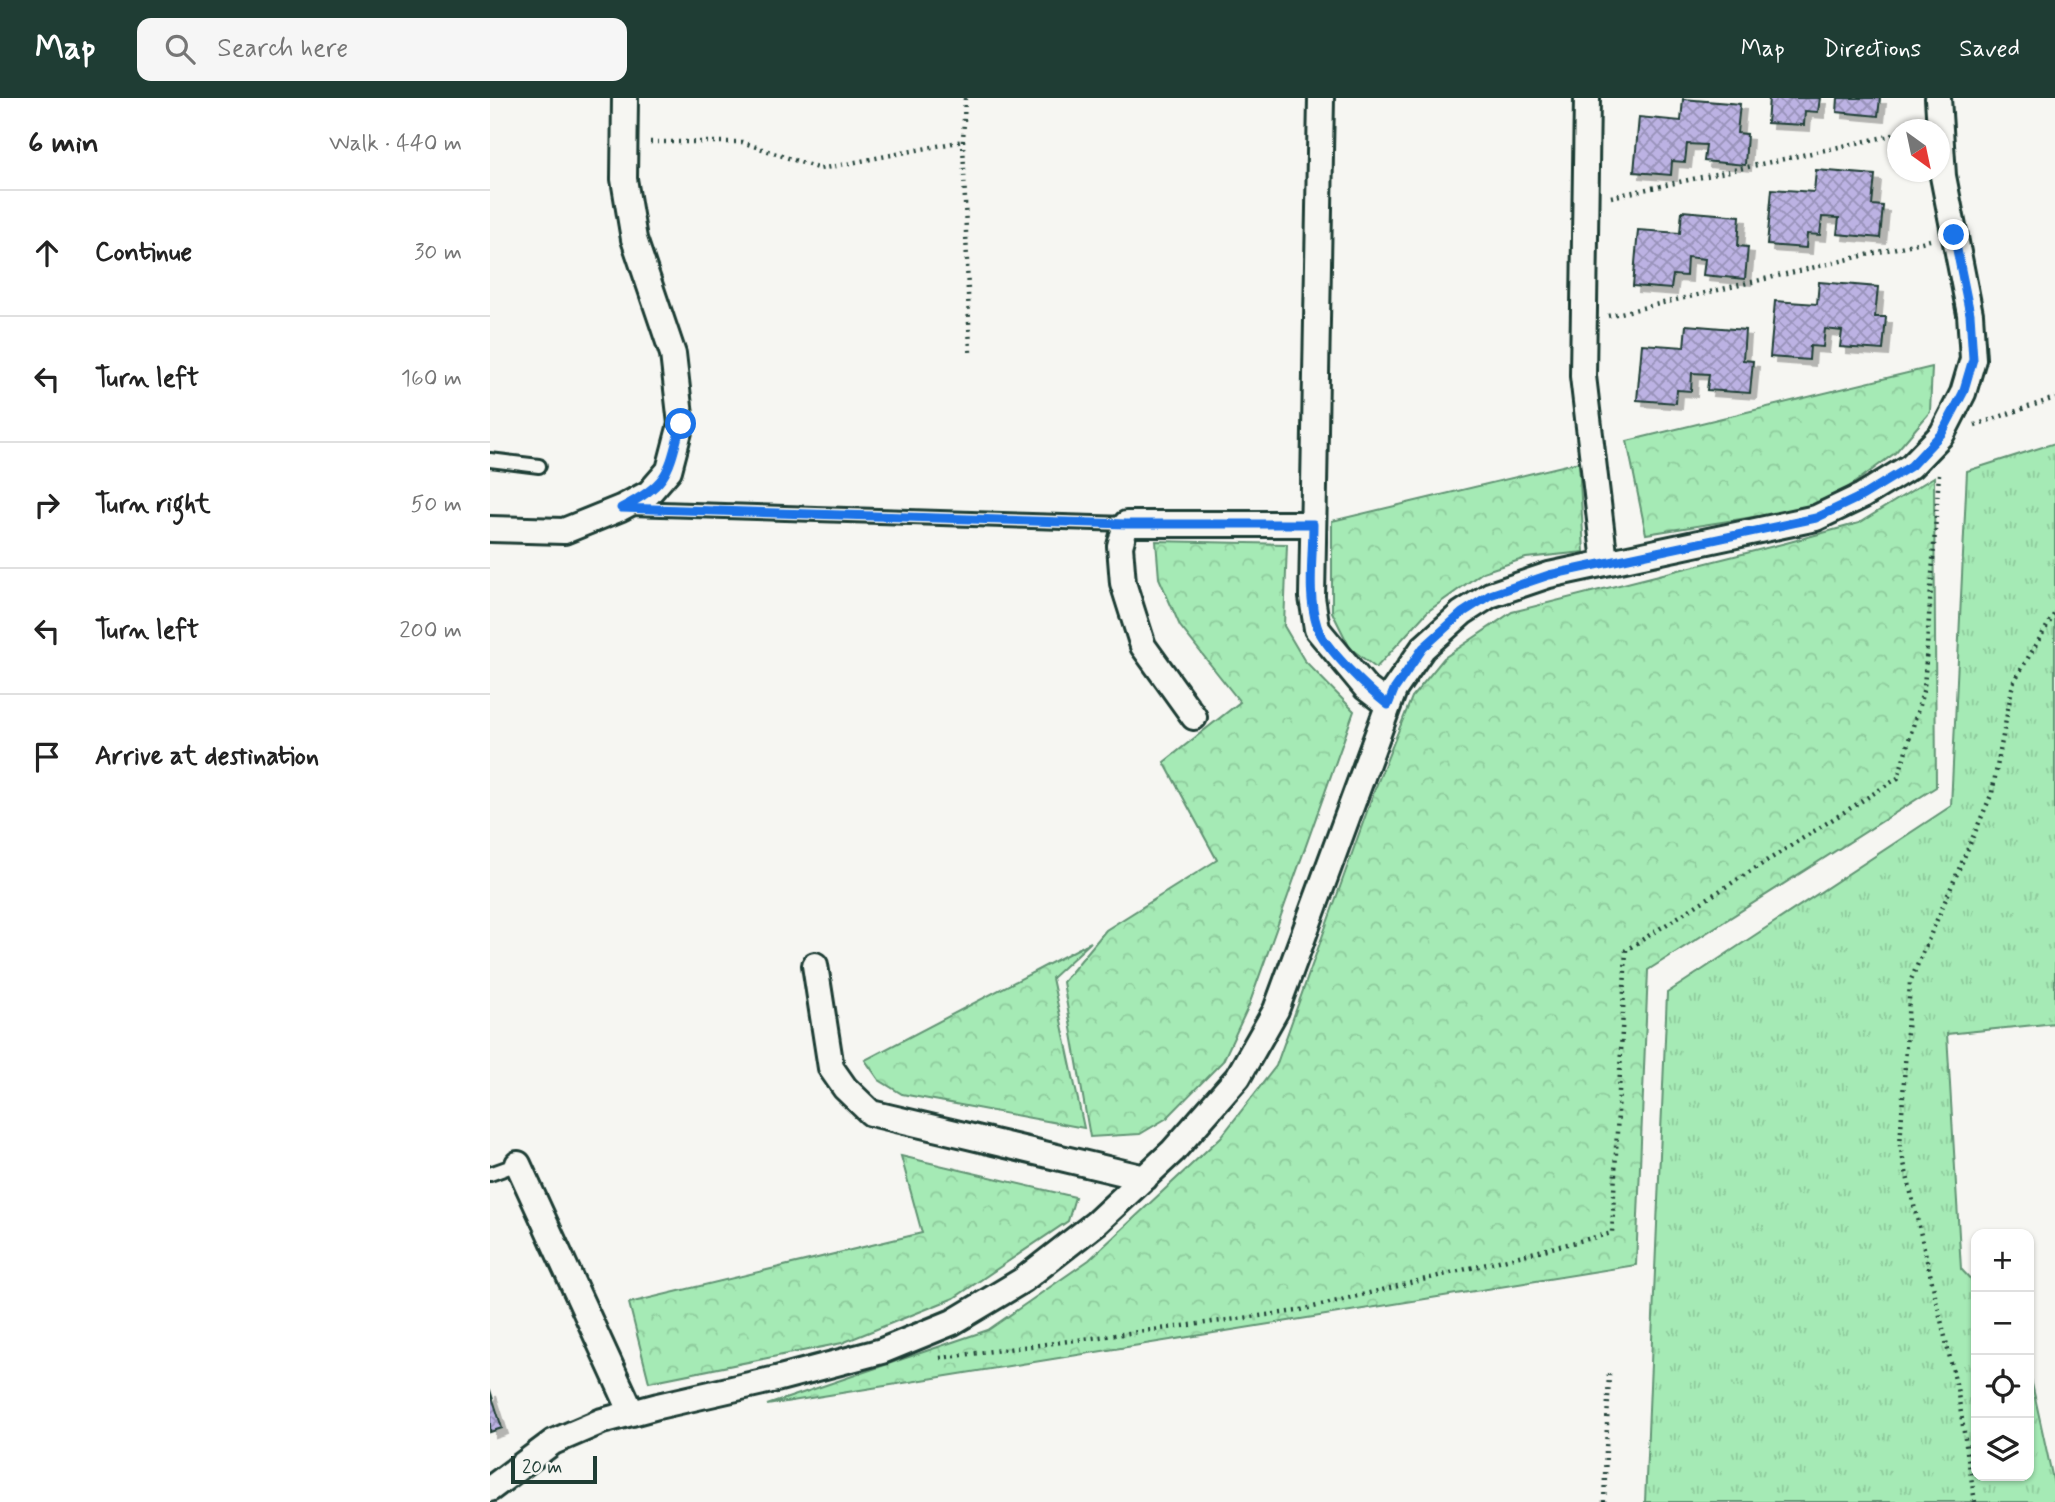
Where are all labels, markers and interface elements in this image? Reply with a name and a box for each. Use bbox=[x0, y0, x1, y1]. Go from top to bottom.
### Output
search box bbox=[137, 18, 627, 81]
text: Map bbox=[35, 27, 95, 71]
icon: search bbox=[161, 30, 199, 68]
text: Search here bbox=[217, 32, 348, 66]
text: Map bbox=[1741, 34, 1785, 65]
text: Directions bbox=[1823, 34, 1921, 65]
text: Saved bbox=[1959, 34, 2020, 65]
north arrow bbox=[1887, 119, 1950, 182]
text: 6 min bbox=[28, 124, 99, 163]
text: Walk · 440 m bbox=[329, 129, 462, 159]
route end bbox=[1938, 219, 1969, 250]
icon: ahead bbox=[28, 234, 66, 272]
text: Continue bbox=[95, 236, 192, 270]
text: 30 m bbox=[414, 238, 462, 268]
icon: left bbox=[28, 360, 66, 398]
text: Turn left bbox=[95, 362, 199, 396]
text: 160 m bbox=[401, 364, 462, 394]
route start bbox=[665, 408, 696, 439]
icon: right bbox=[28, 486, 66, 524]
text: Turn right bbox=[95, 488, 211, 522]
text: 50 m bbox=[411, 490, 462, 520]
icon: left bbox=[28, 612, 66, 650]
text: Turn left bbox=[95, 614, 199, 648]
text: 200 m bbox=[399, 616, 462, 646]
icon: arrive bbox=[28, 738, 66, 776]
text: Arrive at destination bbox=[95, 740, 319, 774]
map controls bbox=[1971, 1229, 2034, 1481]
button: + bbox=[1971, 1229, 2034, 1292]
button: − bbox=[1971, 1292, 2034, 1355]
button: locate bbox=[1971, 1355, 2034, 1418]
button: layers bbox=[1971, 1418, 2034, 1481]
scale bar bbox=[511, 1453, 597, 1485]
text: 20 m bbox=[522, 1455, 562, 1480]

